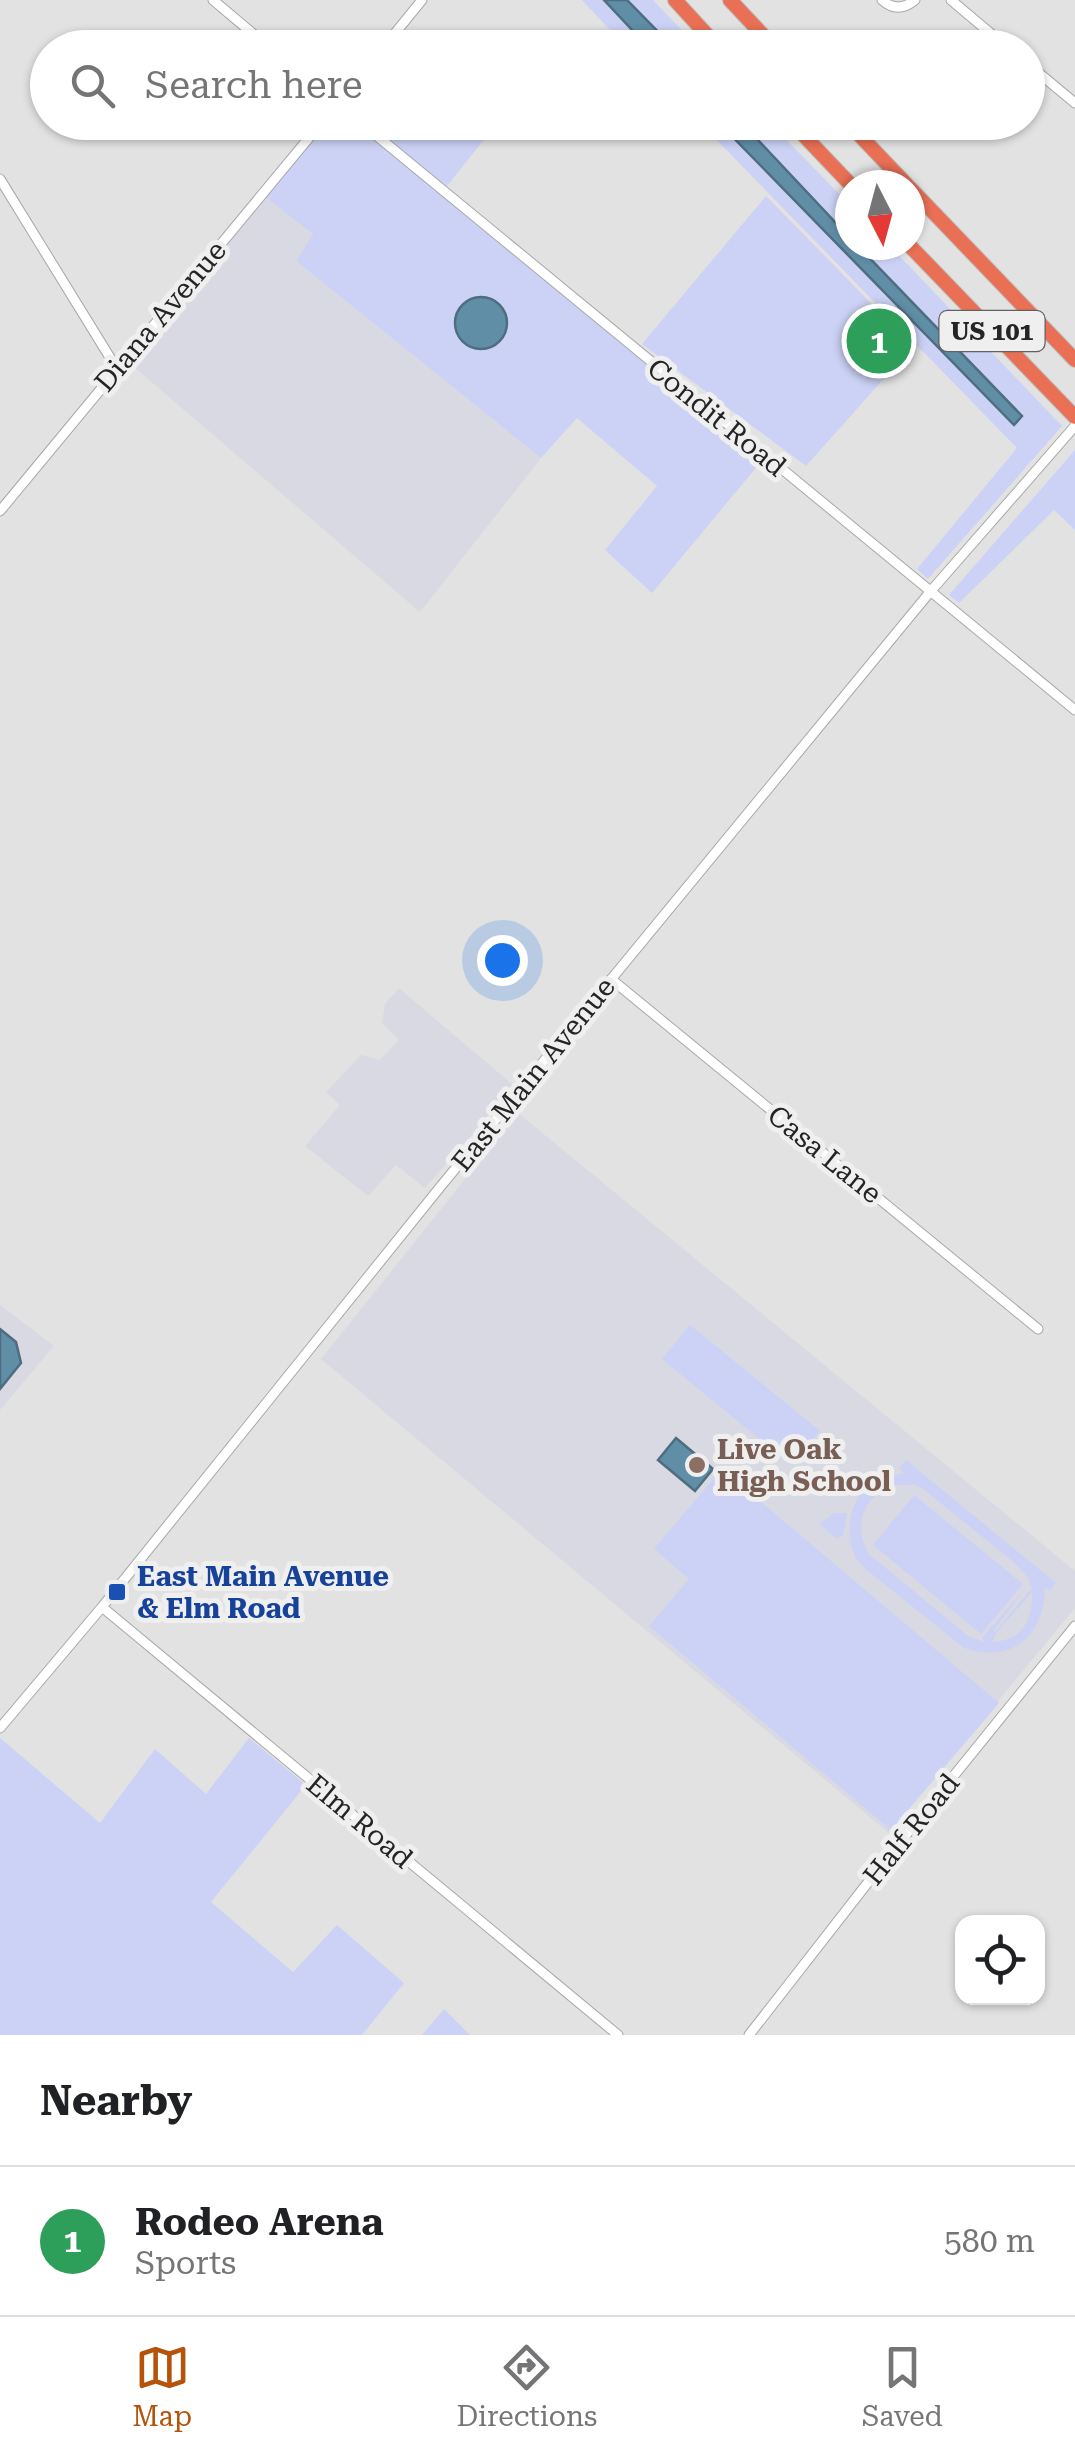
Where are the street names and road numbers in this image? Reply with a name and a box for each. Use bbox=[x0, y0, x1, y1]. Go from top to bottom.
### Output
street label: Diana Avenue bbox=[88, 234, 233, 398]
road number: US 101 bbox=[940, 311, 1044, 351]
street label: Condit Road bbox=[641, 351, 793, 483]
street label: East Main Avenue bbox=[445, 971, 622, 1178]
street label: Casa Lane bbox=[761, 1098, 888, 1210]
street label: Half Road bbox=[857, 1767, 966, 1892]
street label: Elm Road bbox=[300, 1768, 419, 1875]

